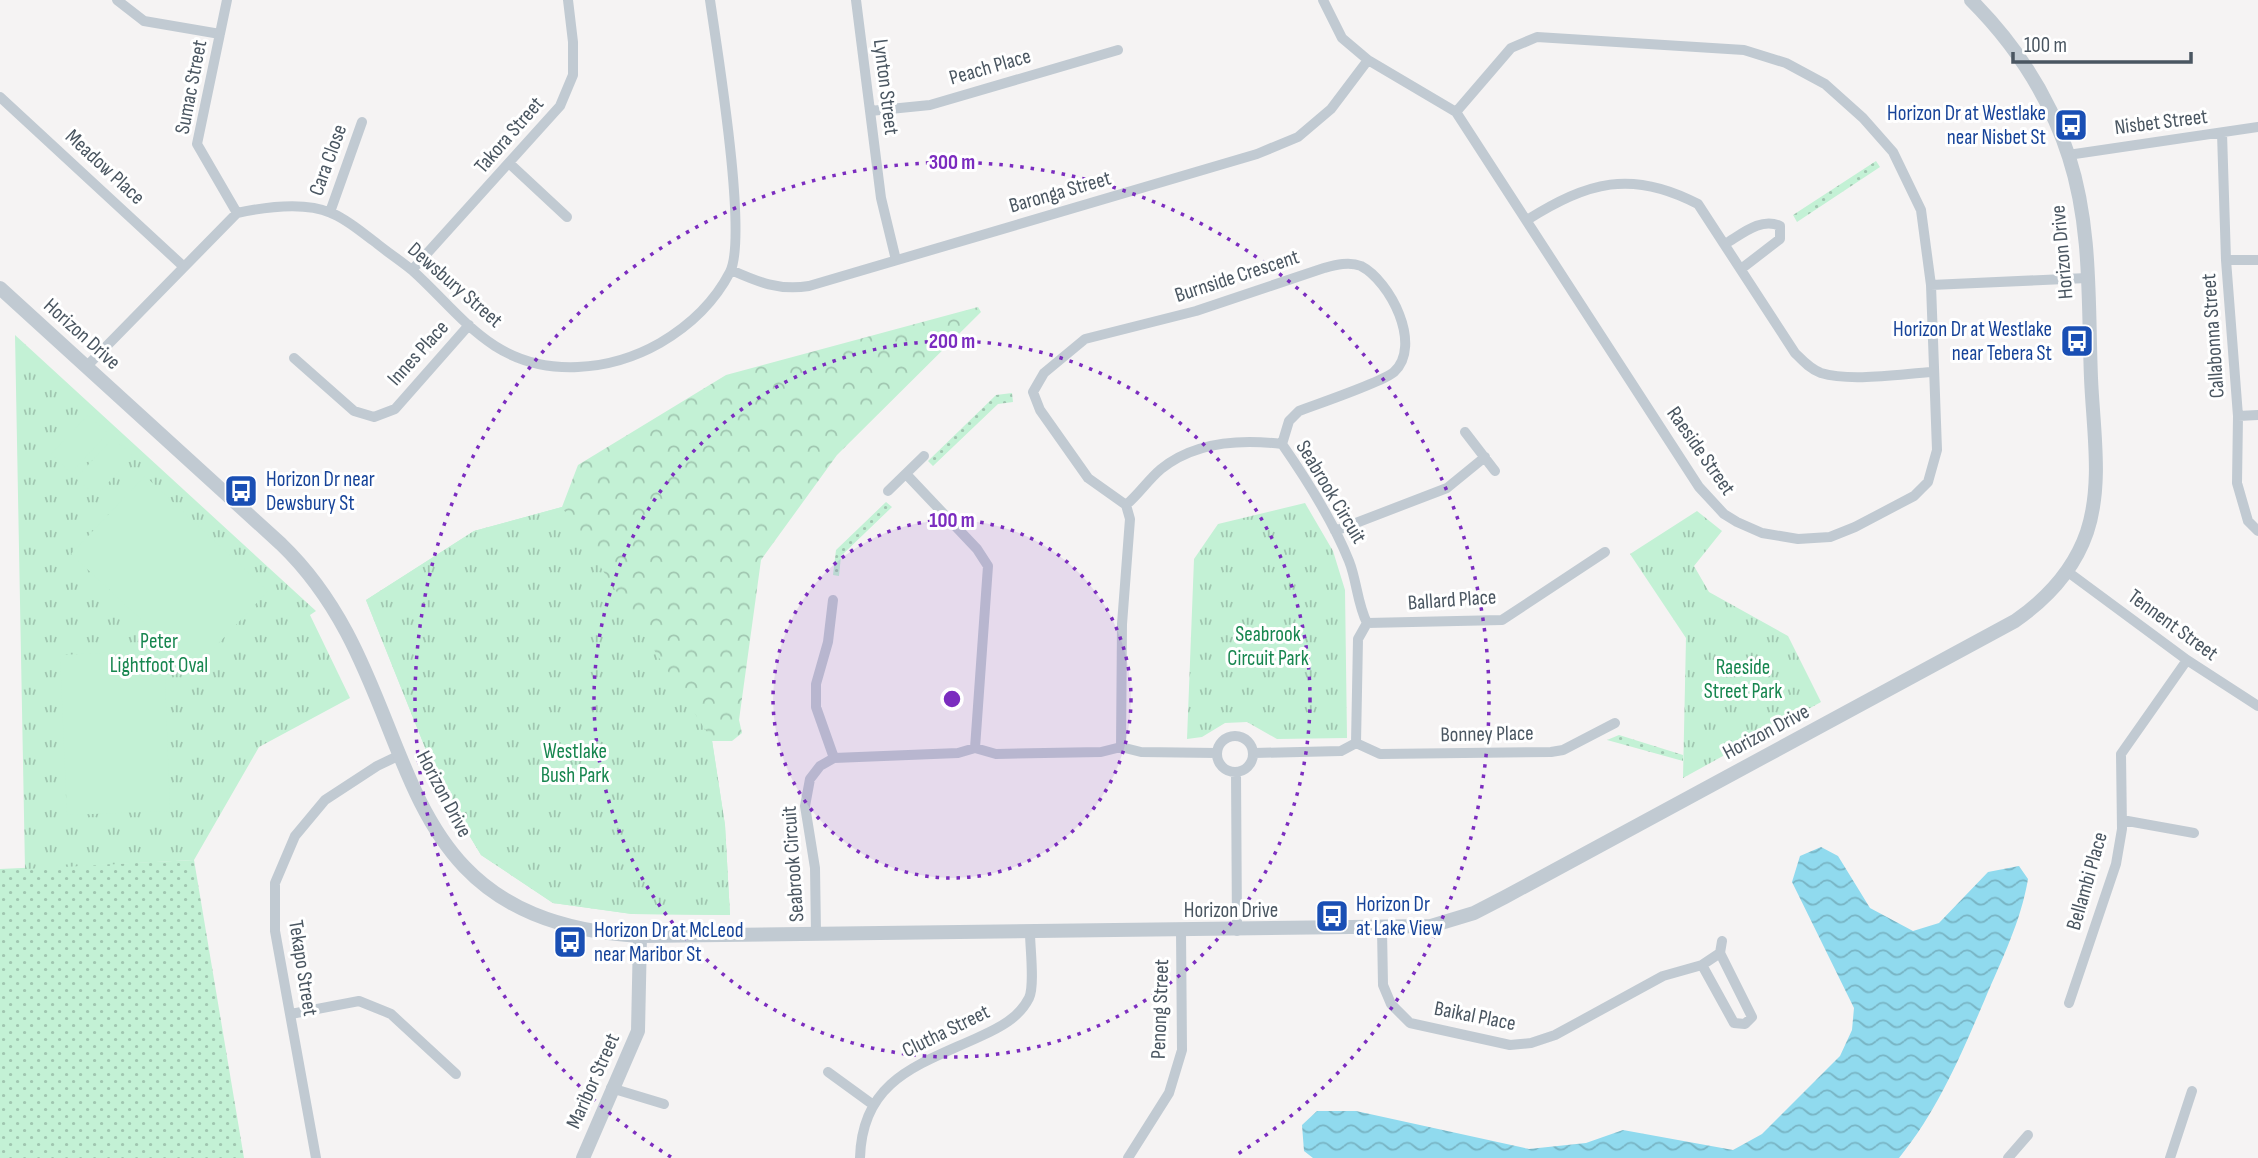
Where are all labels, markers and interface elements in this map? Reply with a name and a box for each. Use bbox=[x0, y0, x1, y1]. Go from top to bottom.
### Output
scale bar bbox=[2013, 21, 2192, 65]
text: 100 m bbox=[2024, 33, 2067, 58]
street label: Sumac Street bbox=[170, 38, 212, 136]
street label: Lynton Street bbox=[868, 38, 904, 136]
street label: Peach Place bbox=[946, 43, 1034, 91]
street label: Takora Street bbox=[469, 92, 549, 178]
place label: Horizon Dr at Westlake near Nisbet St bbox=[1887, 101, 2046, 150]
street label: Nisbet Street bbox=[2113, 104, 2209, 140]
bus stop icon: Horizon Dr at Westlake near Nisbet St bbox=[2052, 106, 2090, 144]
street label: Cara Close bbox=[304, 121, 352, 199]
street label: Meadow Place bbox=[60, 124, 150, 210]
text: 300 m bbox=[929, 150, 975, 175]
street label: Baronga Street bbox=[1006, 166, 1114, 218]
street label: Horizon Drive bbox=[2045, 204, 2079, 300]
street label: Dewsbury Street bbox=[402, 237, 508, 333]
street label: Burnside Crescent bbox=[1172, 244, 1302, 308]
street label: Callabonna Street bbox=[2196, 273, 2230, 399]
street label: Horizon Drive bbox=[39, 293, 125, 375]
street label: Innes Place bbox=[382, 315, 454, 391]
place label: Horizon Dr at Westlake near Tebera St bbox=[1893, 317, 2052, 366]
bus stop icon: Horizon Dr at Westlake near Tebera St bbox=[2058, 322, 2096, 360]
text: 200 m bbox=[929, 329, 975, 354]
street label: Raeside Street bbox=[1661, 402, 1741, 500]
street label: Seabrook Circuit bbox=[1290, 436, 1372, 548]
place label: Horizon Dr near Dewsbury St bbox=[266, 467, 375, 516]
bus stop icon: Horizon Dr near Dewsbury St bbox=[222, 472, 260, 510]
text: 100 m bbox=[929, 508, 975, 533]
street label: Ballard Place bbox=[1407, 584, 1497, 616]
street label: Tennent Street bbox=[2123, 584, 2223, 666]
park label: Seabrook Circuit Park bbox=[1227, 622, 1309, 671]
park label: Peter Lightfoot Oval bbox=[110, 629, 208, 678]
park label: Raeside Street Park bbox=[1704, 655, 1782, 704]
centre of rings bbox=[940, 687, 964, 711]
street label: Horizon Drive bbox=[1719, 699, 1813, 765]
street label: Bonney Place bbox=[1440, 721, 1534, 747]
park label: Westlake Bush Park bbox=[541, 739, 609, 788]
street label: Horizon Drive bbox=[411, 747, 477, 841]
street label: Seabrook Circuit bbox=[776, 805, 810, 923]
street label: Bellambi Place bbox=[2061, 829, 2113, 933]
place label: Horizon Dr at Lake View bbox=[1356, 892, 1443, 941]
bus stop icon: Horizon Dr at Lake View bbox=[1313, 897, 1351, 935]
street label: Horizon Drive bbox=[1184, 898, 1278, 923]
street label: Tekapo Street bbox=[283, 918, 323, 1018]
place label: Horizon Dr at McLeod near Maribor St bbox=[594, 918, 743, 967]
bus stop icon: Horizon Dr at McLeod near Maribor St bbox=[551, 923, 589, 961]
street label: Penong Street bbox=[1146, 959, 1174, 1059]
street label: Baikal Place bbox=[1432, 996, 1518, 1036]
street label: Clutha Street bbox=[898, 999, 994, 1063]
street label: Maribor Street bbox=[561, 1030, 625, 1132]

